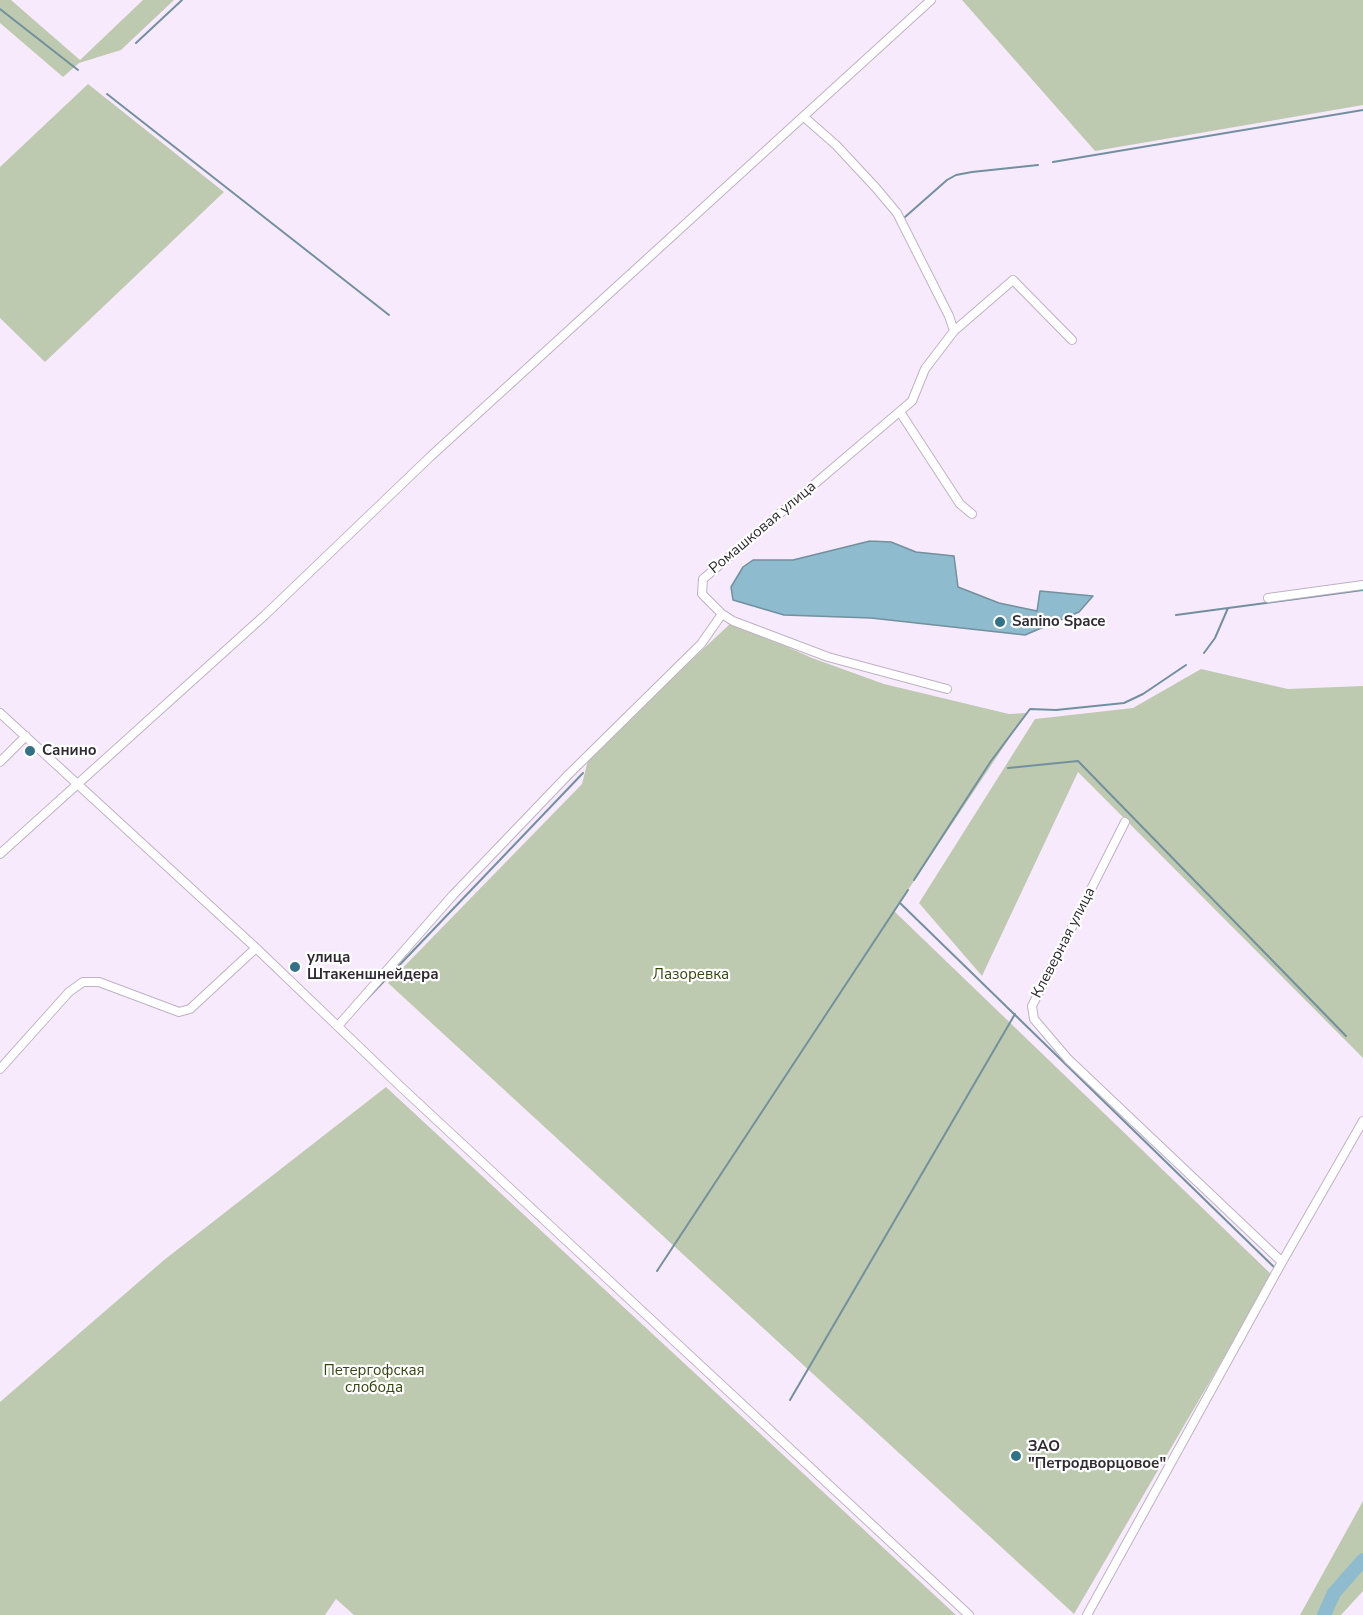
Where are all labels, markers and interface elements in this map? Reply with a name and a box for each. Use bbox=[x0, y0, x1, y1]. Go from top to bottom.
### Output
street label: Ромашковая улица bbox=[706, 478, 820, 578]
place label: Sanino Space bbox=[1012, 613, 1105, 631]
marker: Sanino Space bbox=[993, 615, 1007, 629]
place label: Санино bbox=[42, 742, 97, 760]
marker: Санино bbox=[23, 744, 37, 758]
street label: Клеверная улица bbox=[1028, 884, 1100, 1002]
place label: улица Штакеншнейдера bbox=[307, 949, 439, 984]
marker: улица Штакеншнейдера bbox=[288, 960, 302, 974]
park label: Лазоревка bbox=[653, 966, 729, 984]
park label: Петергофская слобода bbox=[323, 1362, 425, 1397]
place label: ЗАО "Петродворцовое" bbox=[1028, 1438, 1166, 1473]
marker: ЗАО "Петродворцовое" bbox=[1009, 1449, 1023, 1463]

